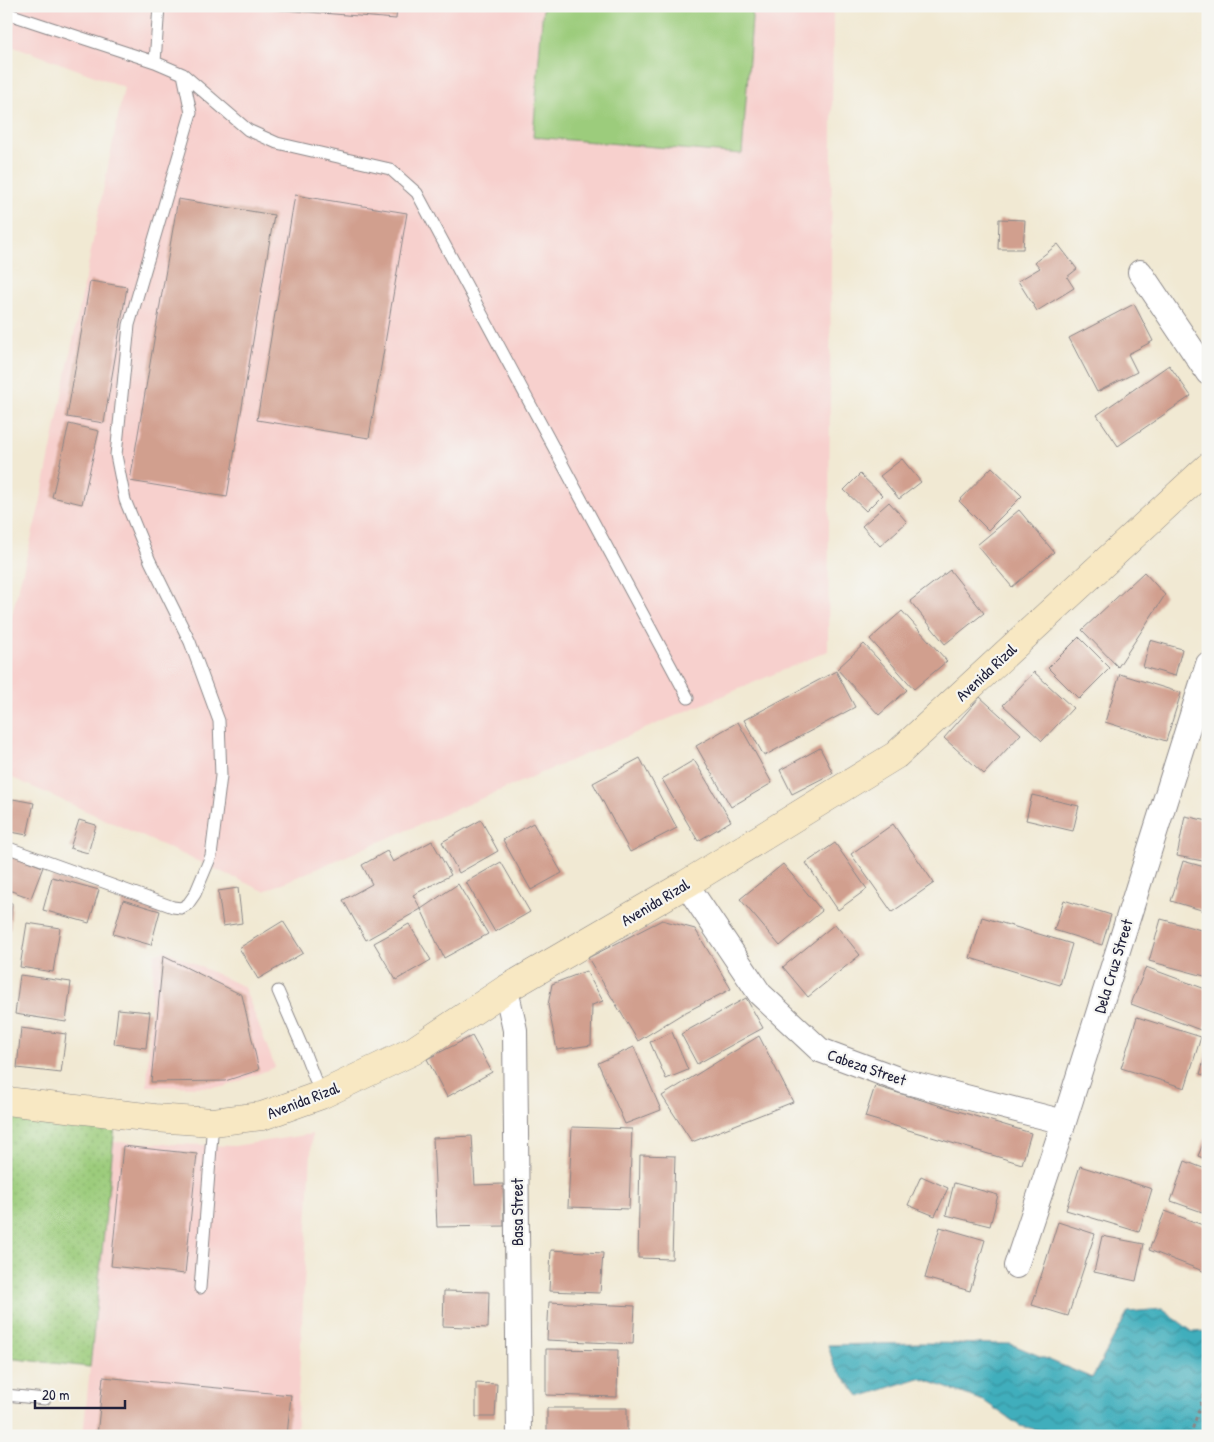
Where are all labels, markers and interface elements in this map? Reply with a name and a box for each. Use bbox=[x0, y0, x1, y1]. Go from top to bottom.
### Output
street label: Avenida Rizal bbox=[951, 638, 1022, 706]
street label: Avenida Rizal bbox=[617, 873, 694, 931]
street label: Dela Cruz Street bbox=[1088, 916, 1138, 1016]
street label: Cabeza Street bbox=[825, 1043, 910, 1091]
street label: Avenida Rizal bbox=[264, 1076, 343, 1124]
street label: Basa Street bbox=[506, 1178, 528, 1246]
scale bar bbox=[35, 1377, 125, 1409]
text: 20 m bbox=[42, 1384, 69, 1405]

